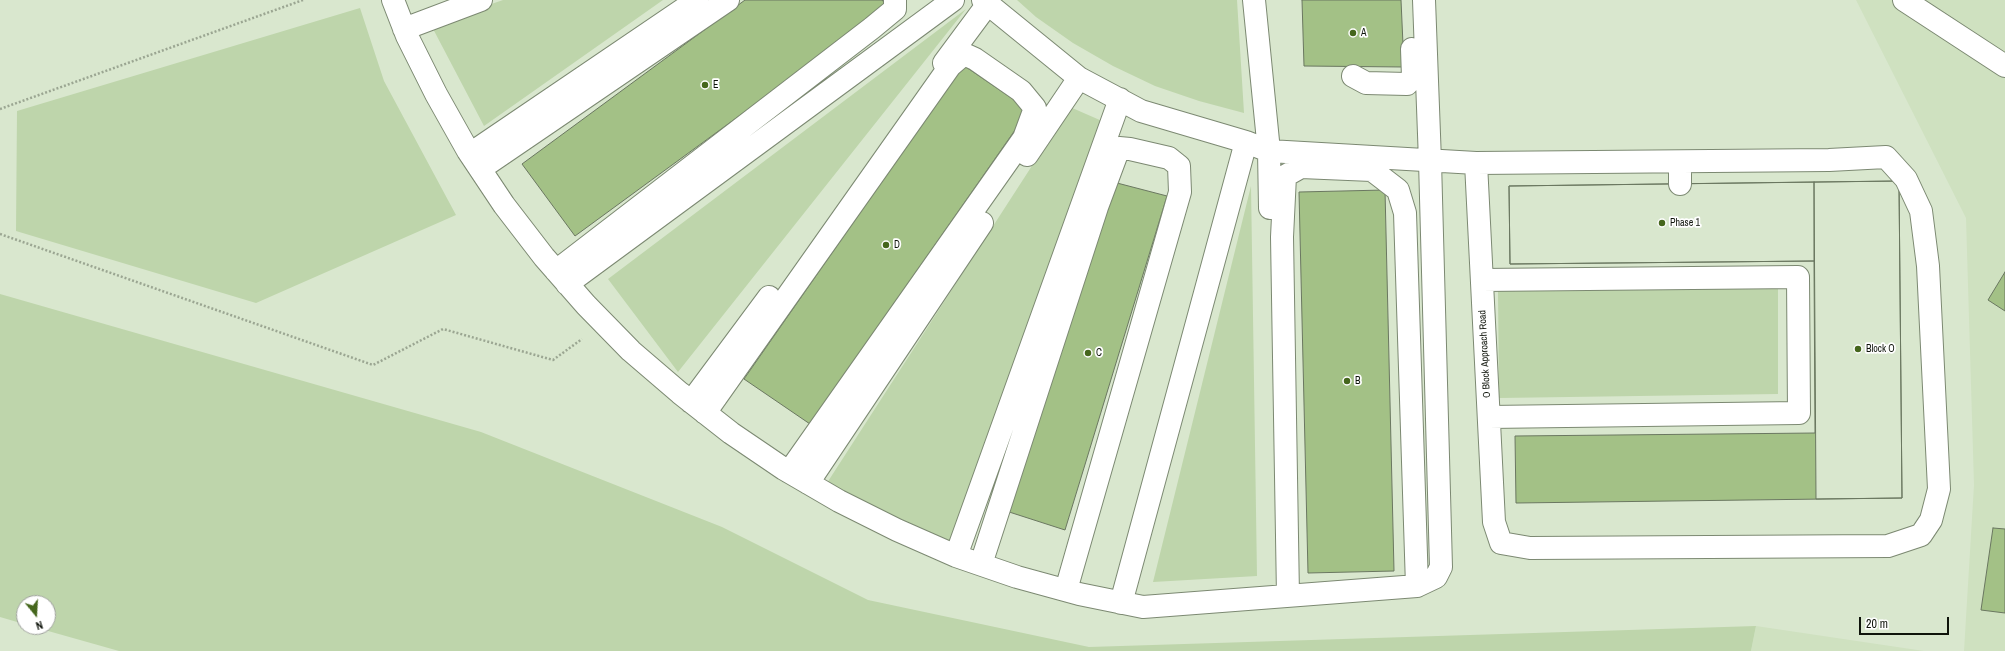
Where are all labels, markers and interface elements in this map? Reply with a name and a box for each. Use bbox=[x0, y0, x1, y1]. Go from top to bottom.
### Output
place label: A bbox=[1361, 27, 1366, 39]
marker: A bbox=[1348, 28, 1358, 38]
place label: E bbox=[713, 79, 718, 91]
marker: E bbox=[700, 80, 710, 90]
place label: Phase 1 bbox=[1670, 217, 1700, 229]
marker: Phase 1 bbox=[1657, 218, 1667, 228]
place label: D bbox=[894, 239, 900, 251]
marker: D bbox=[881, 240, 891, 250]
street label: O Block Approach Road bbox=[1477, 310, 1493, 398]
place label: Block O bbox=[1866, 343, 1895, 355]
marker: Block O bbox=[1853, 344, 1863, 354]
place label: C bbox=[1096, 347, 1102, 359]
marker: C bbox=[1083, 348, 1093, 358]
place label: B bbox=[1355, 375, 1360, 387]
marker: B bbox=[1342, 376, 1352, 386]
north arrow bbox=[16, 595, 56, 635]
scale bar bbox=[1861, 609, 1951, 635]
text: 20 m bbox=[1866, 616, 1888, 632]
text: N bbox=[34, 618, 45, 633]

